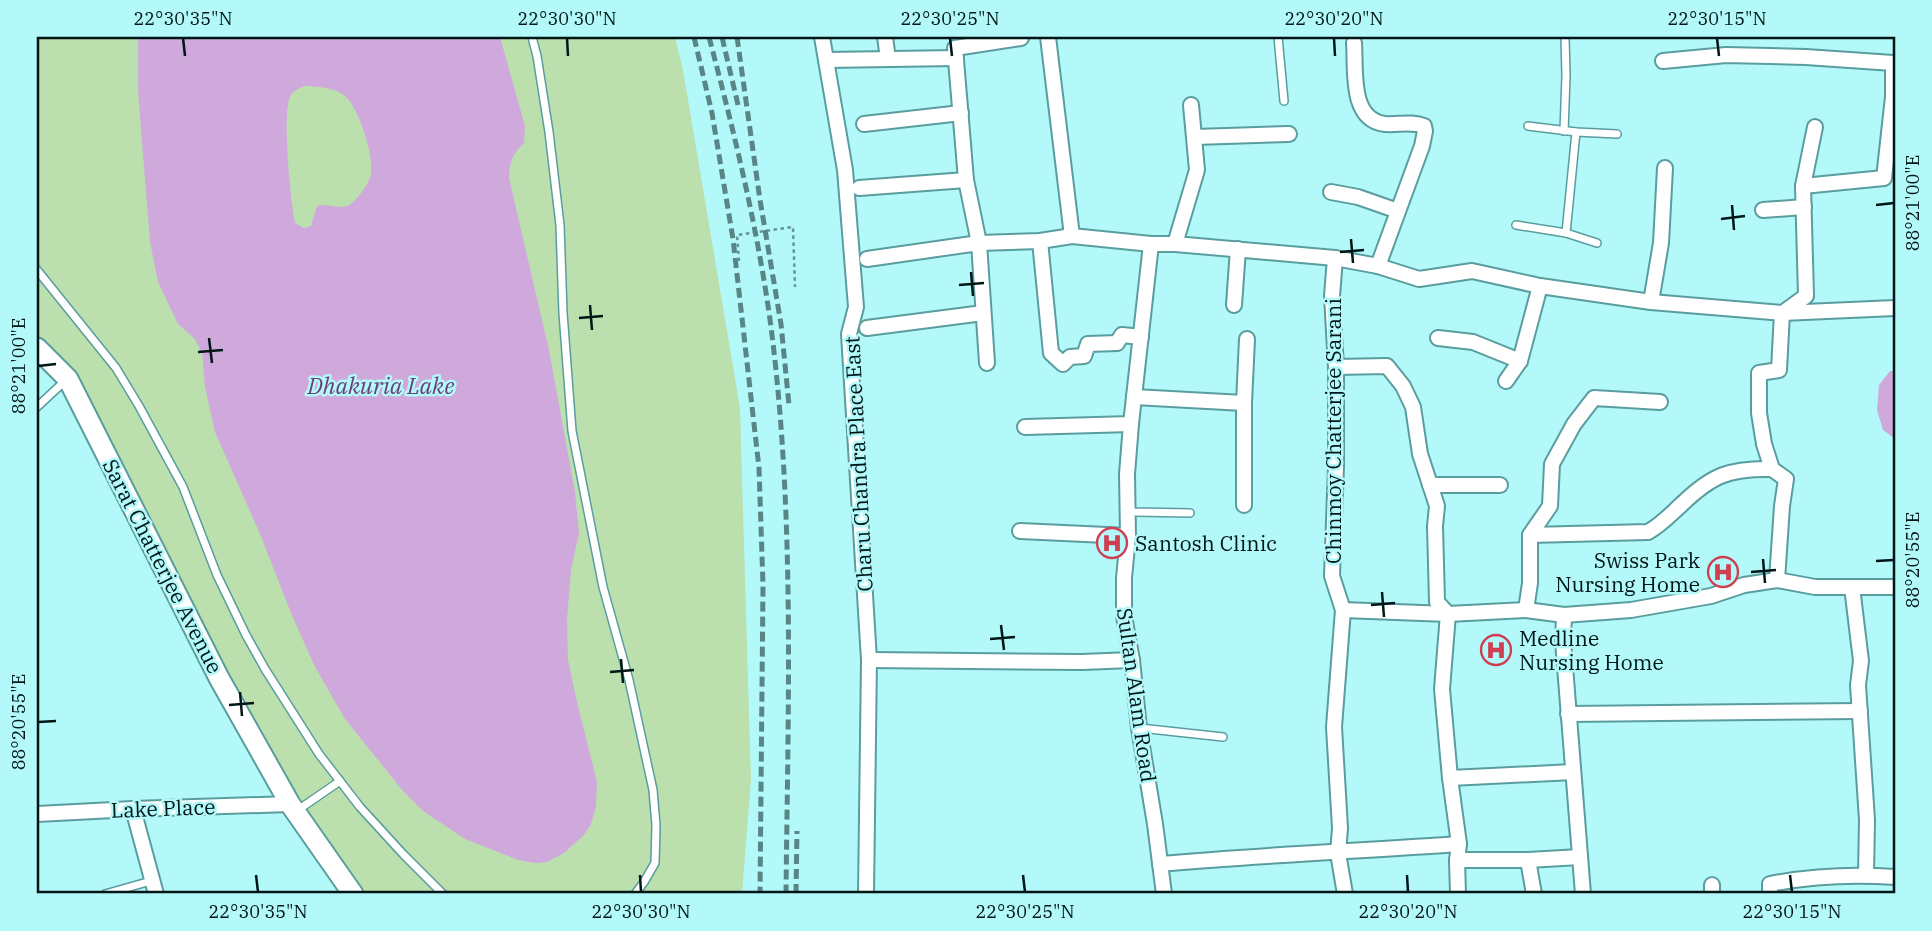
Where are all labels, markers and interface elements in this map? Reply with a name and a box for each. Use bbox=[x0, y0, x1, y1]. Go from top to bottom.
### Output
text: 22°30'35"N bbox=[134, 7, 233, 30]
text: 22°30'30"N bbox=[518, 7, 617, 30]
text: 22°30'25"N bbox=[901, 7, 1000, 30]
text: 22°30'20"N bbox=[1285, 7, 1384, 30]
text: 22°30'15"N bbox=[1668, 7, 1767, 30]
text: 88°21'00"E bbox=[1901, 155, 1924, 251]
street label: Chinmoy Chatterjee Sarani bbox=[1319, 298, 1347, 564]
text: 88°21'00"E bbox=[7, 318, 30, 414]
street label: Charu Chandra Place East bbox=[837, 335, 879, 593]
water label: Dhakuria Lake bbox=[306, 370, 455, 400]
street label: Sarat Chatterjee Avenue bbox=[97, 454, 229, 678]
text: 88°20'55"E bbox=[1901, 512, 1924, 608]
hospital icon: Santosh Clinic bbox=[1095, 526, 1129, 560]
place label: Santosh Clinic bbox=[1135, 529, 1277, 557]
place label: Swiss Park Nursing Home bbox=[1555, 546, 1701, 598]
hospital icon: Swiss Park Nursing Home bbox=[1706, 555, 1740, 589]
street label: Sultan Alam Road bbox=[1111, 606, 1163, 784]
place label: Medline Nursing Home bbox=[1519, 624, 1664, 676]
hospital icon: Medline Nursing Home bbox=[1479, 633, 1513, 667]
text: 88°20'55"E bbox=[7, 674, 30, 770]
street label: Lake Place bbox=[110, 792, 216, 824]
text: 22°30'35"N bbox=[209, 900, 308, 923]
text: 22°30'30"N bbox=[592, 900, 691, 923]
text: 22°30'25"N bbox=[976, 900, 1075, 923]
text: 22°30'20"N bbox=[1359, 900, 1458, 923]
text: 22°30'15"N bbox=[1743, 900, 1842, 923]

